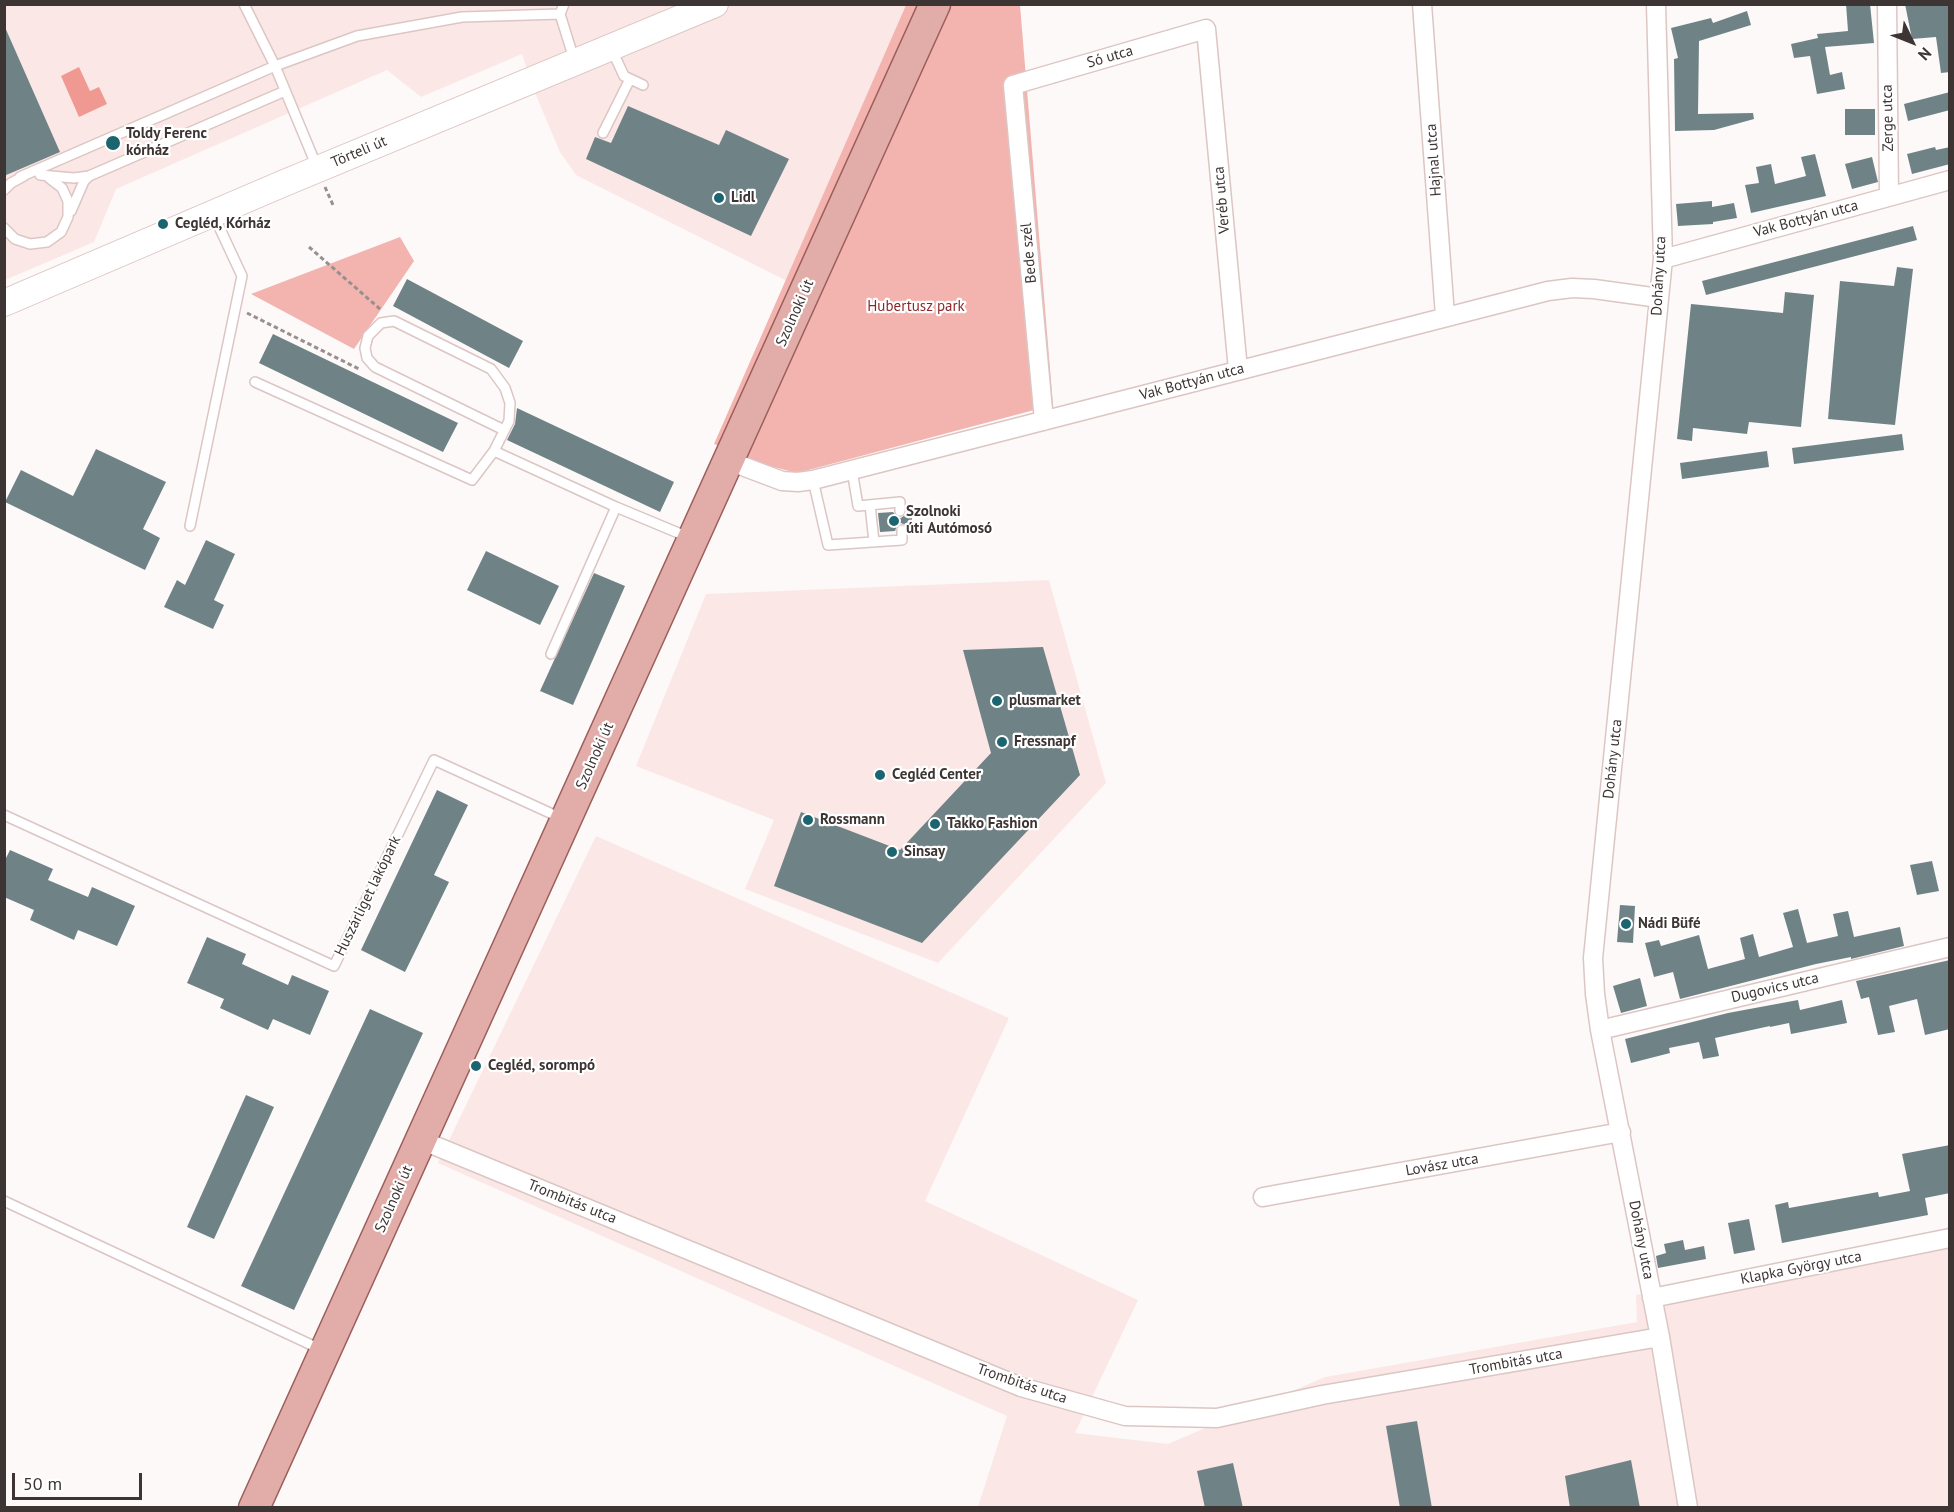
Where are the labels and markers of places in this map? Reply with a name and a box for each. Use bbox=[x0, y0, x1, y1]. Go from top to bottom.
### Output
place label: Toldy Ferenc kórház bbox=[126, 125, 207, 160]
marker: Toldy Ferenc kórház bbox=[104, 134, 122, 152]
place label: Lidl bbox=[731, 189, 755, 207]
marker: Lidl bbox=[712, 191, 726, 205]
place label: Cegléd, Kórház bbox=[175, 215, 271, 233]
marker: Cegléd, Kórház bbox=[156, 217, 170, 231]
place label: Szolnoki úti Autómosó bbox=[906, 503, 992, 538]
marker: Szolnoki úti Autómosó bbox=[887, 514, 901, 528]
place label: plusmarket bbox=[1009, 692, 1081, 710]
marker: plusmarket bbox=[990, 694, 1004, 708]
place label: Fressnapf bbox=[1014, 733, 1076, 751]
marker: Fressnapf bbox=[995, 735, 1009, 749]
place label: Cegléd Center bbox=[892, 766, 981, 784]
marker: Cegléd Center bbox=[873, 768, 887, 782]
place label: Rossmann bbox=[820, 811, 885, 829]
marker: Rossmann bbox=[801, 813, 815, 827]
place label: Takko Fashion bbox=[947, 815, 1038, 833]
marker: Takko Fashion bbox=[928, 817, 942, 831]
place label: Sinsay bbox=[904, 843, 945, 861]
marker: Sinsay bbox=[885, 845, 899, 859]
place label: Nádi Büfé bbox=[1638, 915, 1701, 933]
marker: Nádi Büfé bbox=[1619, 917, 1633, 931]
place label: Cegléd, sorompó bbox=[488, 1057, 595, 1075]
marker: Cegléd, sorompó bbox=[469, 1059, 483, 1073]

